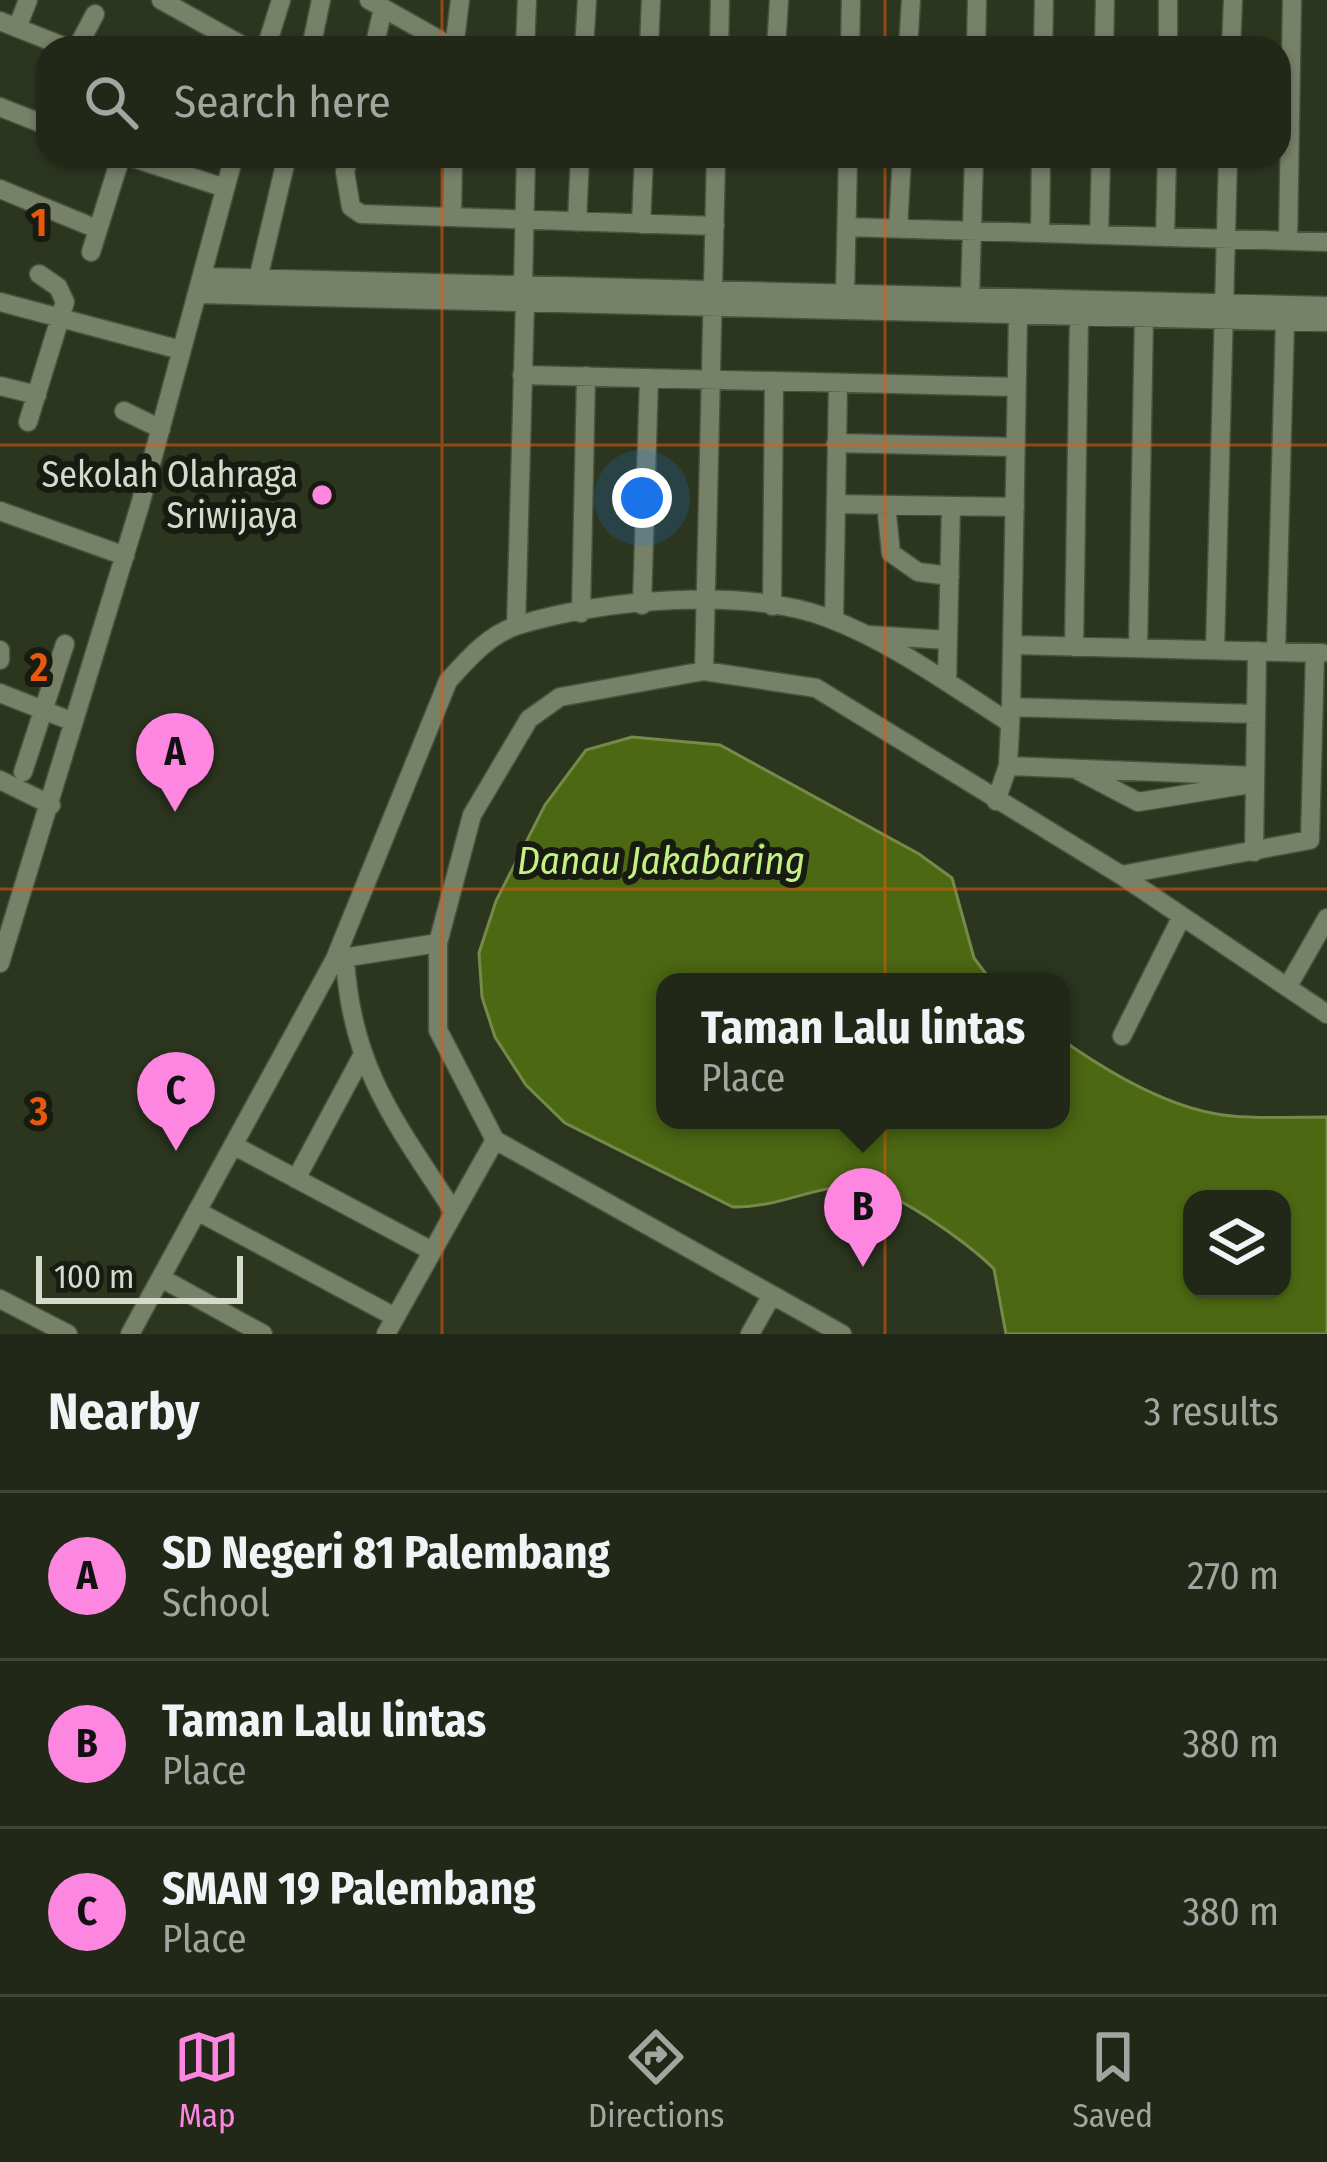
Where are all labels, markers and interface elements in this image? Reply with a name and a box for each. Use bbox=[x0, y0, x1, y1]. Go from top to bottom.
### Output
search box bbox=[36, 36, 1291, 168]
icon: search bbox=[78, 69, 144, 135]
text: Search here bbox=[174, 75, 391, 129]
text: 1 bbox=[31, 200, 47, 246]
place label: Sekolah Olahraga Sriwijaya bbox=[41, 453, 298, 538]
your location bbox=[612, 468, 672, 528]
marker: Sekolah Olahraga Sriwijaya bbox=[309, 482, 335, 508]
text: 2 bbox=[29, 645, 48, 691]
pin: A bbox=[136, 713, 214, 812]
water label: Danau Jakabaring bbox=[517, 838, 805, 884]
popup bbox=[656, 973, 1070, 1129]
text: Taman Lalu lintas bbox=[701, 1001, 1025, 1055]
pin: C bbox=[137, 1052, 215, 1151]
text: Place bbox=[701, 1055, 785, 1101]
text: 3 bbox=[29, 1089, 48, 1135]
pin: B bbox=[824, 1168, 902, 1267]
map controls bbox=[1183, 1190, 1291, 1298]
button: layers bbox=[1183, 1190, 1291, 1298]
scale bar bbox=[36, 1250, 243, 1303]
text: 100 m bbox=[54, 1257, 134, 1297]
text: Nearby bbox=[48, 1381, 200, 1443]
text: 3 results bbox=[1144, 1389, 1279, 1435]
text: SD Negeri 81 Palembang bbox=[162, 1526, 610, 1580]
text: A bbox=[76, 1553, 98, 1599]
text: 270 m bbox=[1187, 1553, 1279, 1599]
text: School bbox=[162, 1580, 270, 1626]
text: Taman Lalu lintas bbox=[162, 1694, 486, 1748]
text: B bbox=[76, 1721, 98, 1767]
text: 380 m bbox=[1182, 1721, 1279, 1767]
text: Place bbox=[162, 1748, 246, 1794]
text: SMAN 19 Palembang bbox=[162, 1862, 536, 1916]
text: C bbox=[77, 1889, 97, 1935]
text: 380 m bbox=[1182, 1889, 1279, 1935]
text: Place bbox=[162, 1916, 246, 1962]
tab: Map bbox=[174, 2024, 240, 2136]
tab: Directions bbox=[588, 2024, 724, 2136]
tab: Saved bbox=[1072, 2024, 1153, 2136]

